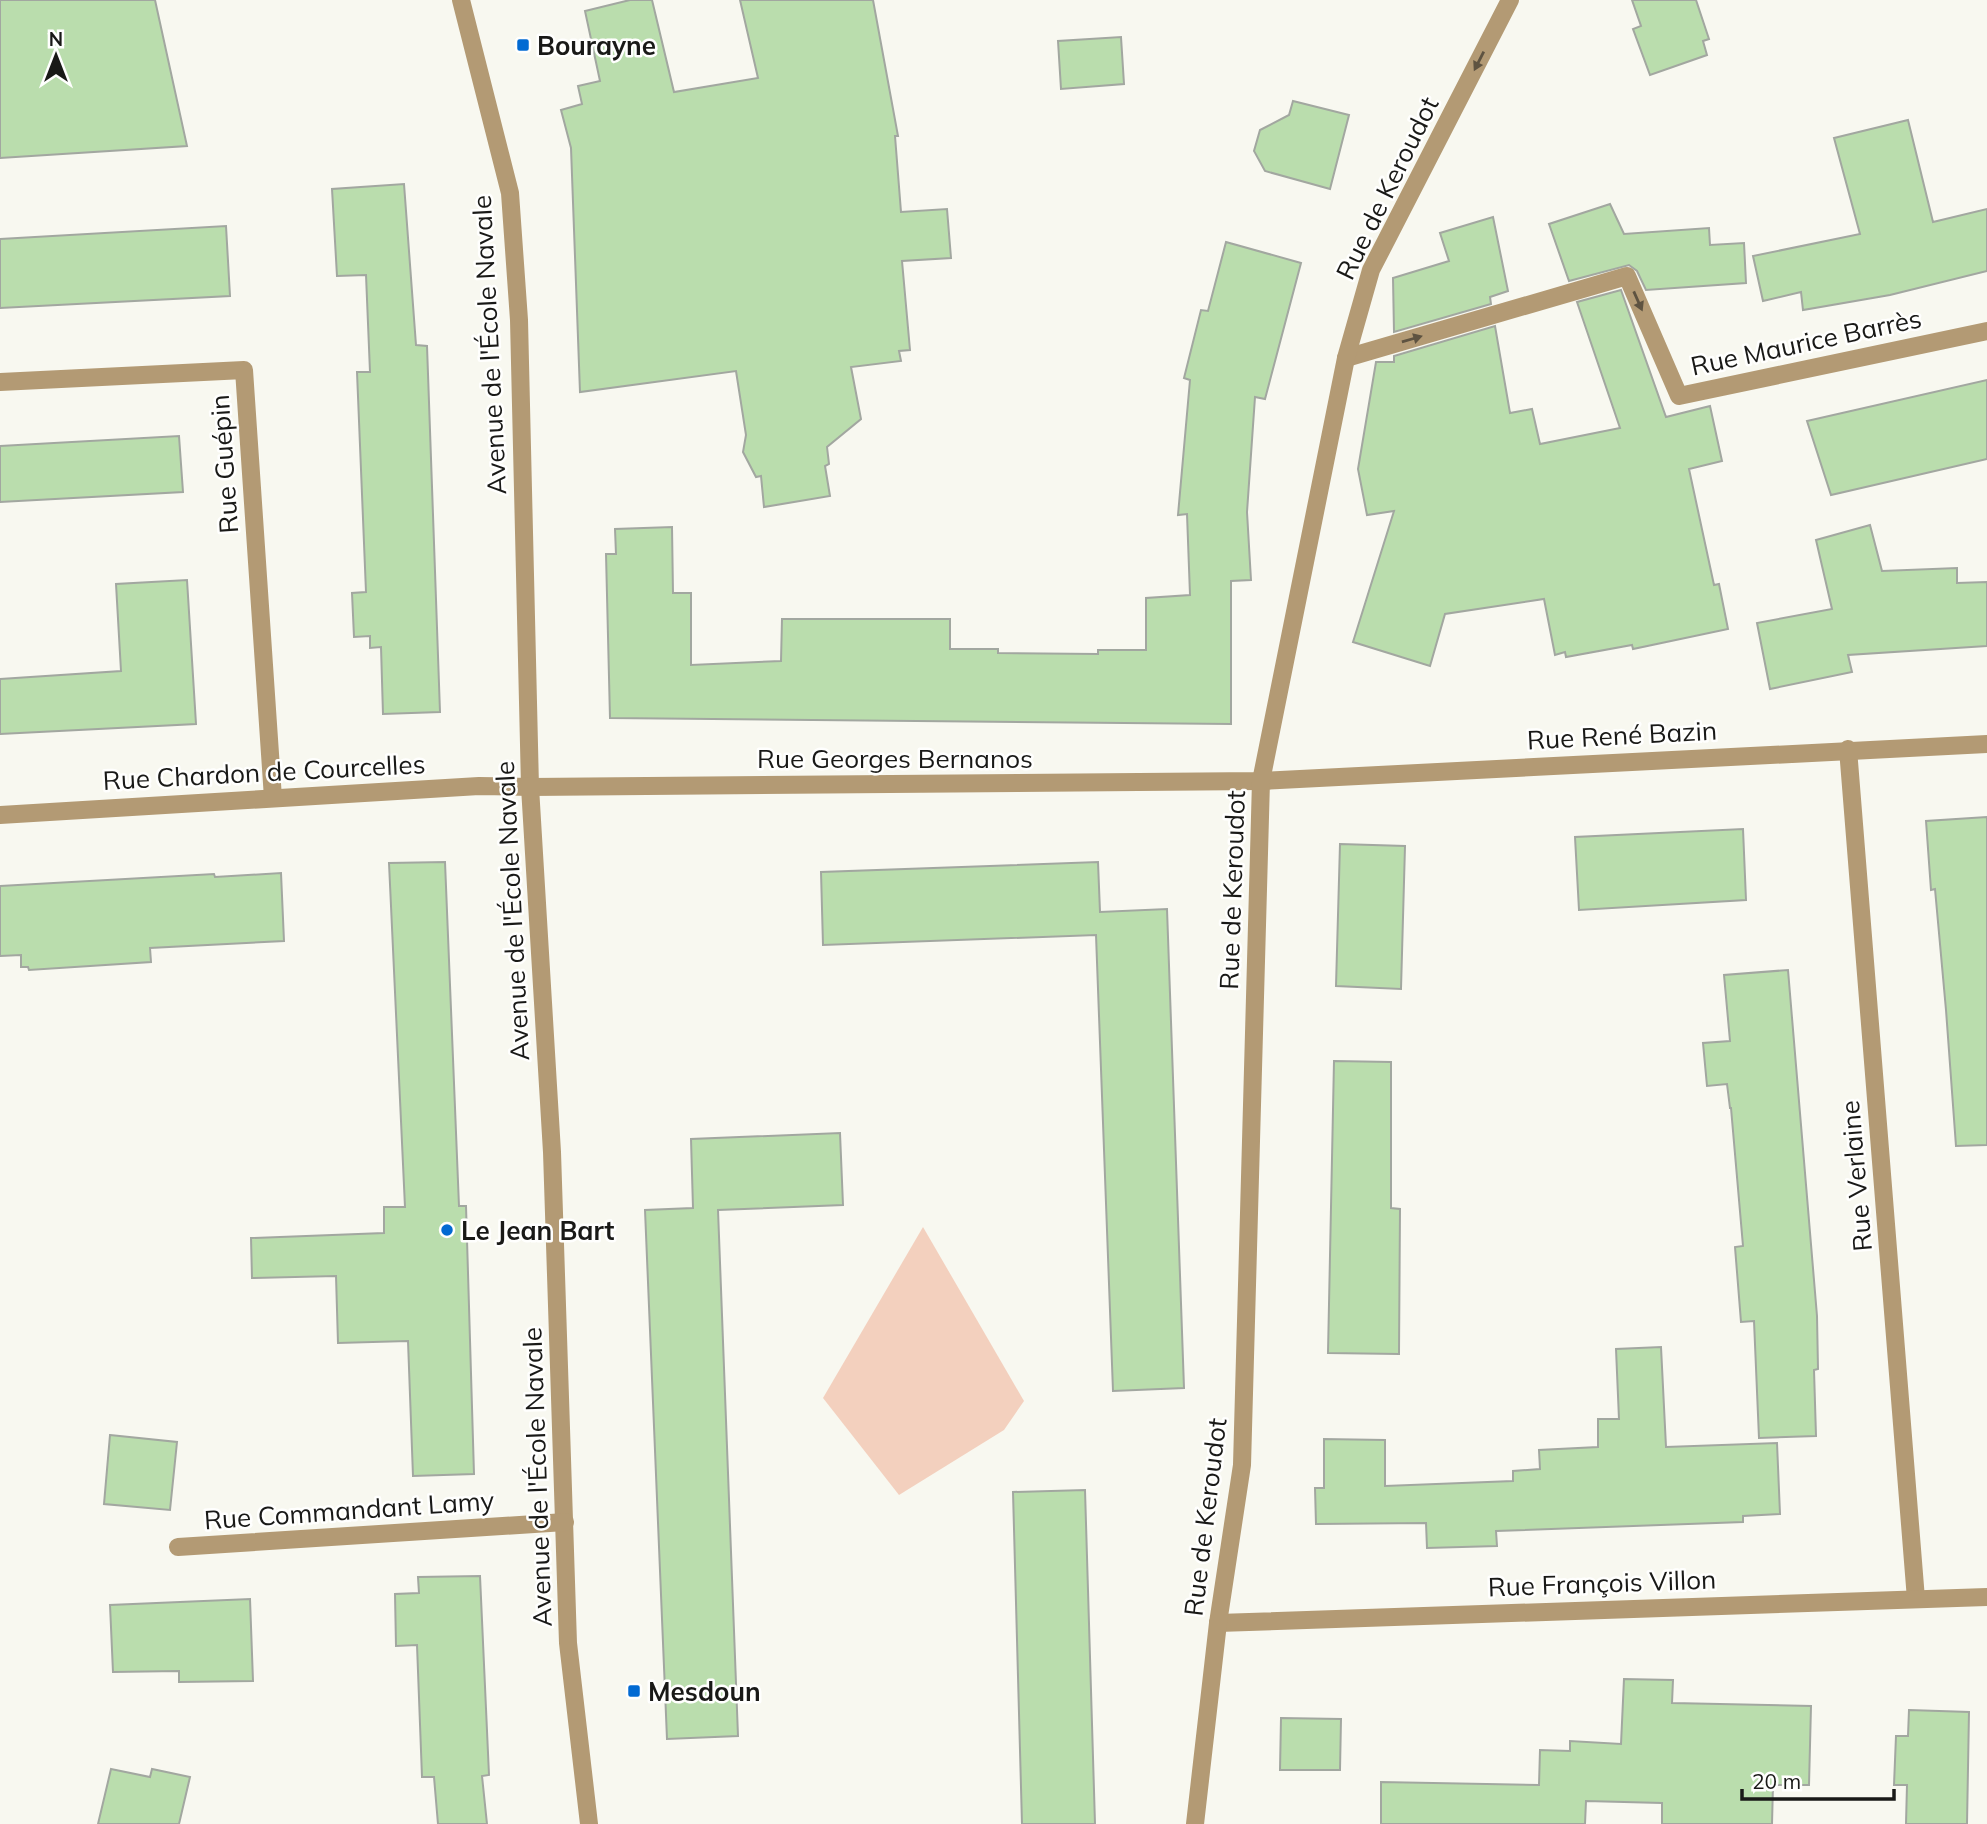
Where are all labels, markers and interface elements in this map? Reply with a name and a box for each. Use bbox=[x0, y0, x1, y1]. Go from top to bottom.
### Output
north arrow bbox=[21, 21, 91, 91]
text: N bbox=[49, 27, 63, 51]
place label: Bourayne bbox=[537, 29, 656, 62]
marker: Bourayne bbox=[515, 37, 531, 53]
one-way arrow bbox=[1473, 51, 1484, 71]
street label: Rue de Keroudot bbox=[1328, 91, 1446, 285]
street label: Avenue de l'École Navale bbox=[465, 194, 513, 496]
one-way arrow bbox=[1633, 291, 1644, 312]
street label: Rue Maurice Barrès bbox=[1688, 301, 1924, 383]
one-way arrow bbox=[1402, 333, 1423, 343]
street label: Rue Guépin bbox=[203, 393, 245, 535]
street label: Rue René Bazin bbox=[1526, 714, 1718, 756]
street label: Rue Georges Bernanos bbox=[757, 742, 1033, 775]
street label: Rue Chardon de Courcelles bbox=[102, 747, 426, 797]
street label: Avenue de l'École Navale bbox=[488, 760, 536, 1062]
street label: Rue de Keroudot bbox=[1212, 790, 1252, 990]
street label: Rue Verlaine bbox=[1833, 1099, 1879, 1253]
place label: Le Jean Bart bbox=[461, 1214, 614, 1247]
marker: Le Jean Bart bbox=[439, 1222, 455, 1238]
street label: Avenue de l'École Navale bbox=[515, 1327, 559, 1627]
street label: Rue de Keroudot bbox=[1176, 1416, 1234, 1618]
street label: Rue Commandant Lamy bbox=[203, 1483, 495, 1537]
street label: Rue François Villon bbox=[1487, 1563, 1717, 1603]
place label: Mesdoun bbox=[648, 1675, 761, 1708]
marker: Mesdoun bbox=[626, 1683, 642, 1699]
scale bar bbox=[1742, 1758, 1894, 1802]
text: 20 m bbox=[1752, 1768, 1801, 1794]

